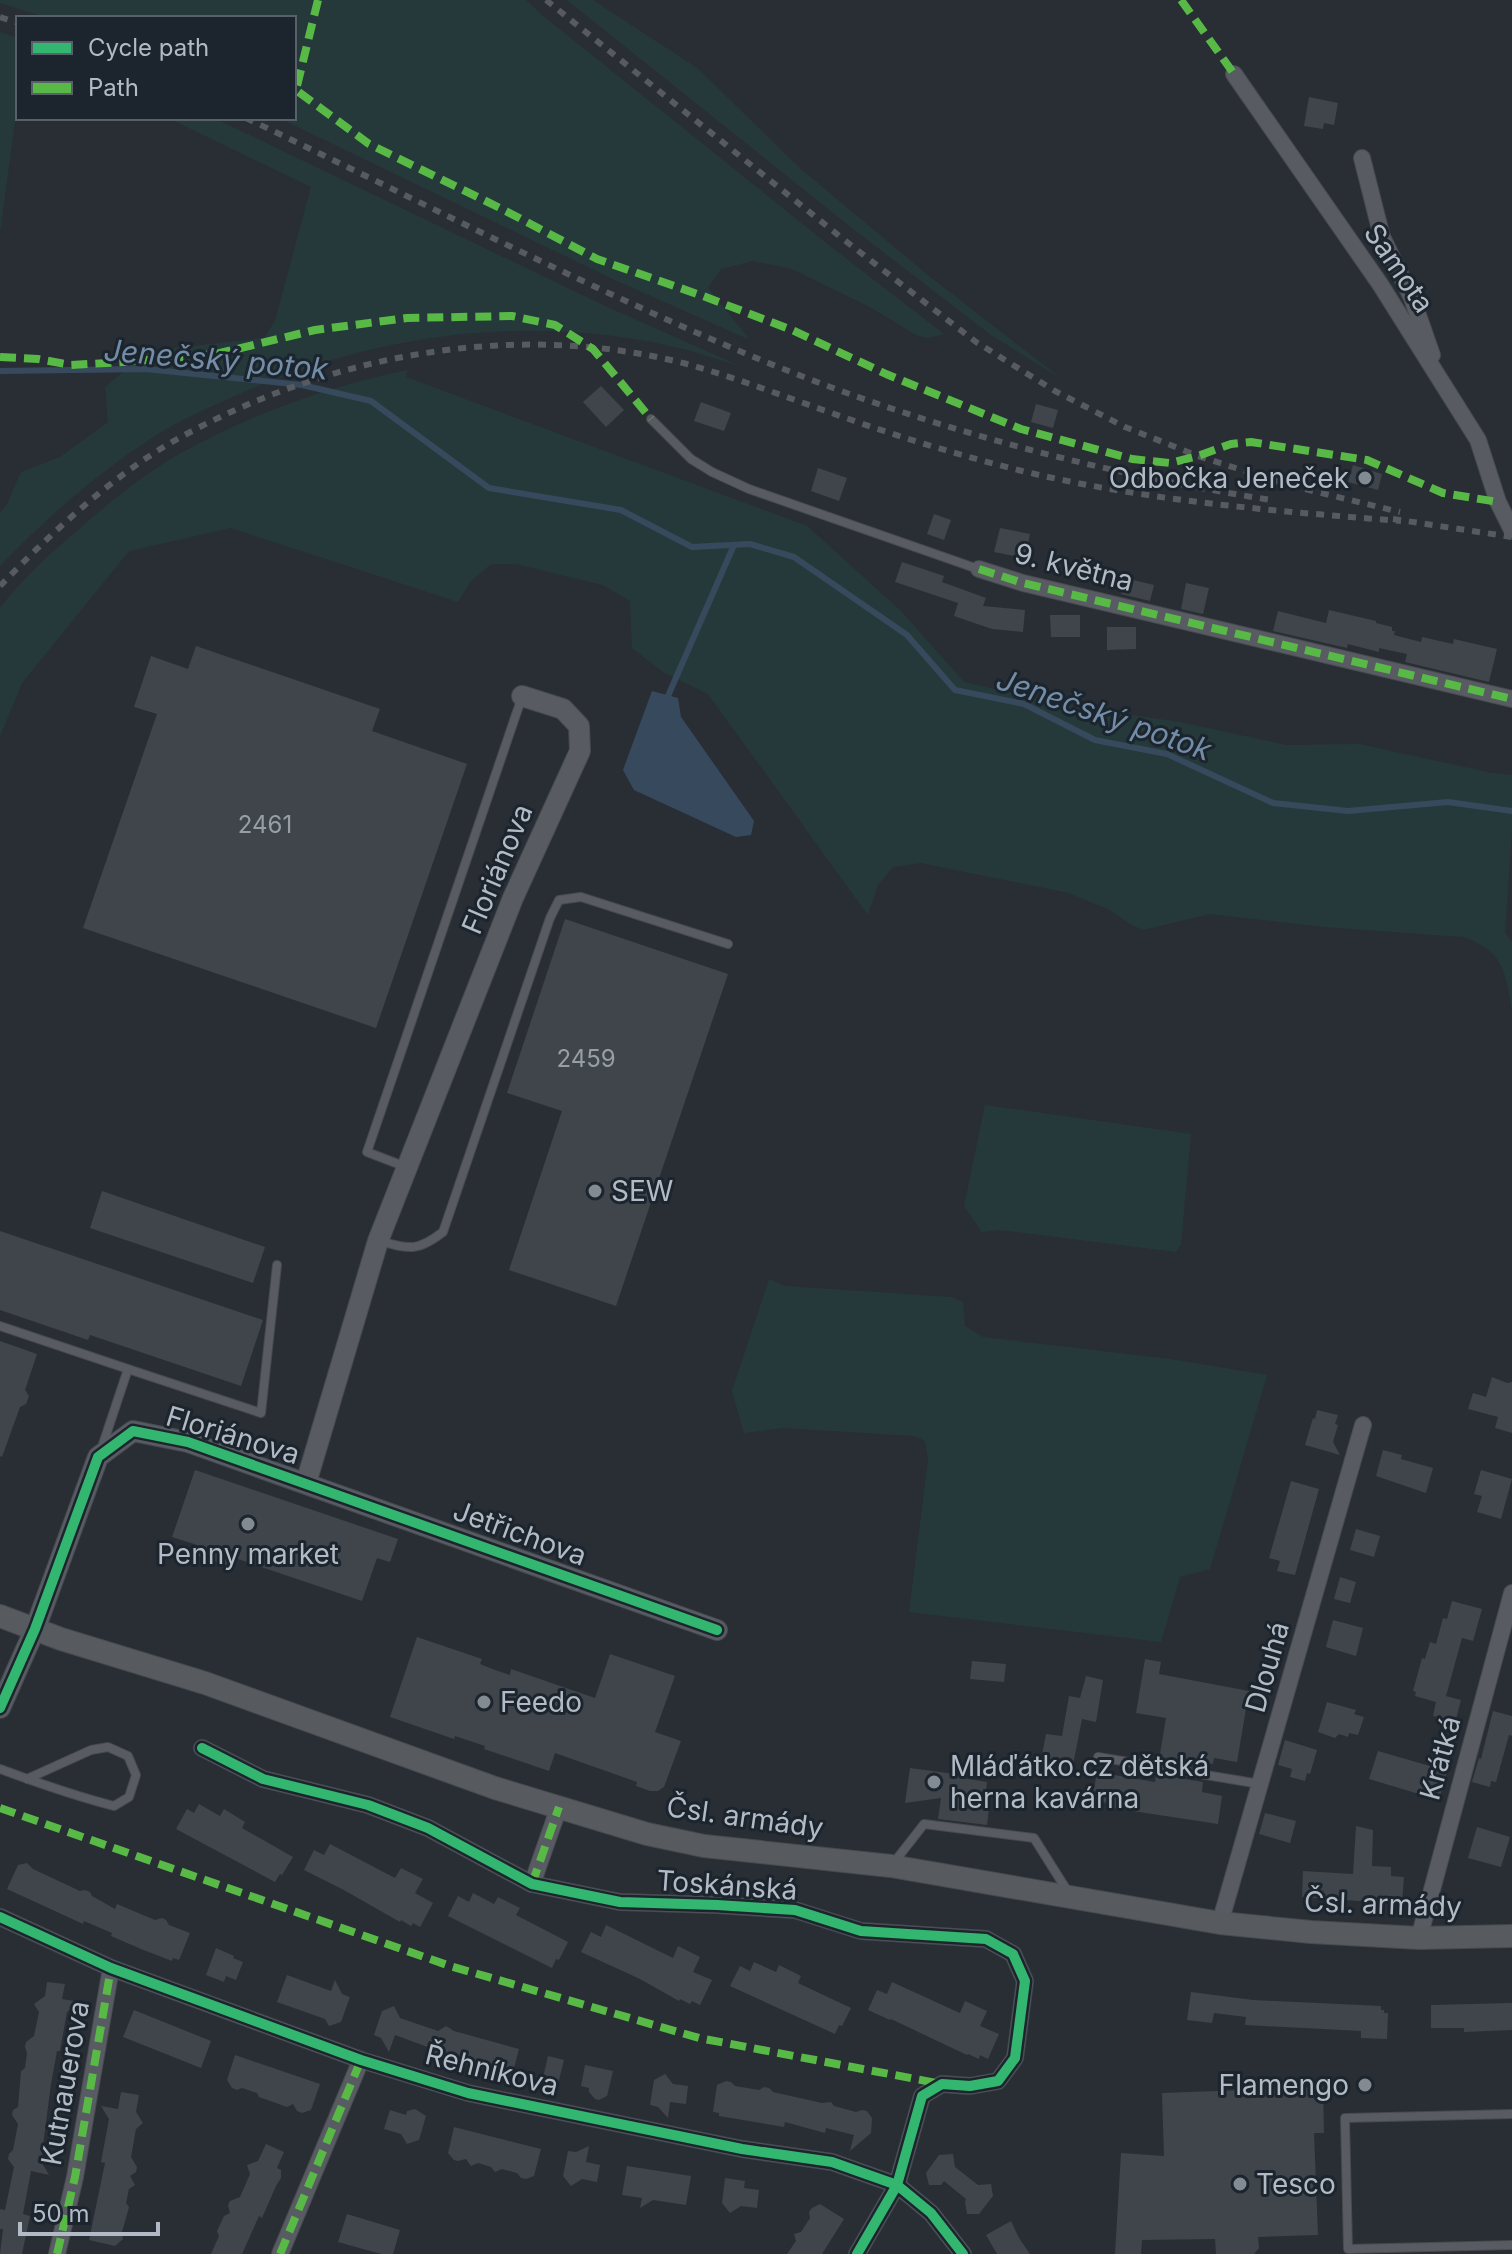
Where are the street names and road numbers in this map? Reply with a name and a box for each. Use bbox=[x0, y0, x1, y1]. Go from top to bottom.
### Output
street label: Samota bbox=[1357, 217, 1441, 319]
street label: 9. května bbox=[1011, 536, 1137, 598]
street label: Floriánova bbox=[454, 799, 540, 939]
street label: Floriánova bbox=[162, 1399, 304, 1471]
street label: Jetřichova bbox=[449, 1493, 591, 1573]
street label: Dlouhá bbox=[1238, 1618, 1296, 1716]
street label: Krátká bbox=[1413, 1712, 1467, 1804]
street label: Čsl. armády bbox=[664, 1789, 826, 1845]
street label: Toskánská bbox=[656, 1863, 798, 1907]
street label: Čsl. armády bbox=[1303, 1884, 1463, 1924]
street label: Kutnauerova bbox=[34, 1998, 96, 2168]
street label: Řehníkova bbox=[422, 2037, 562, 2103]

